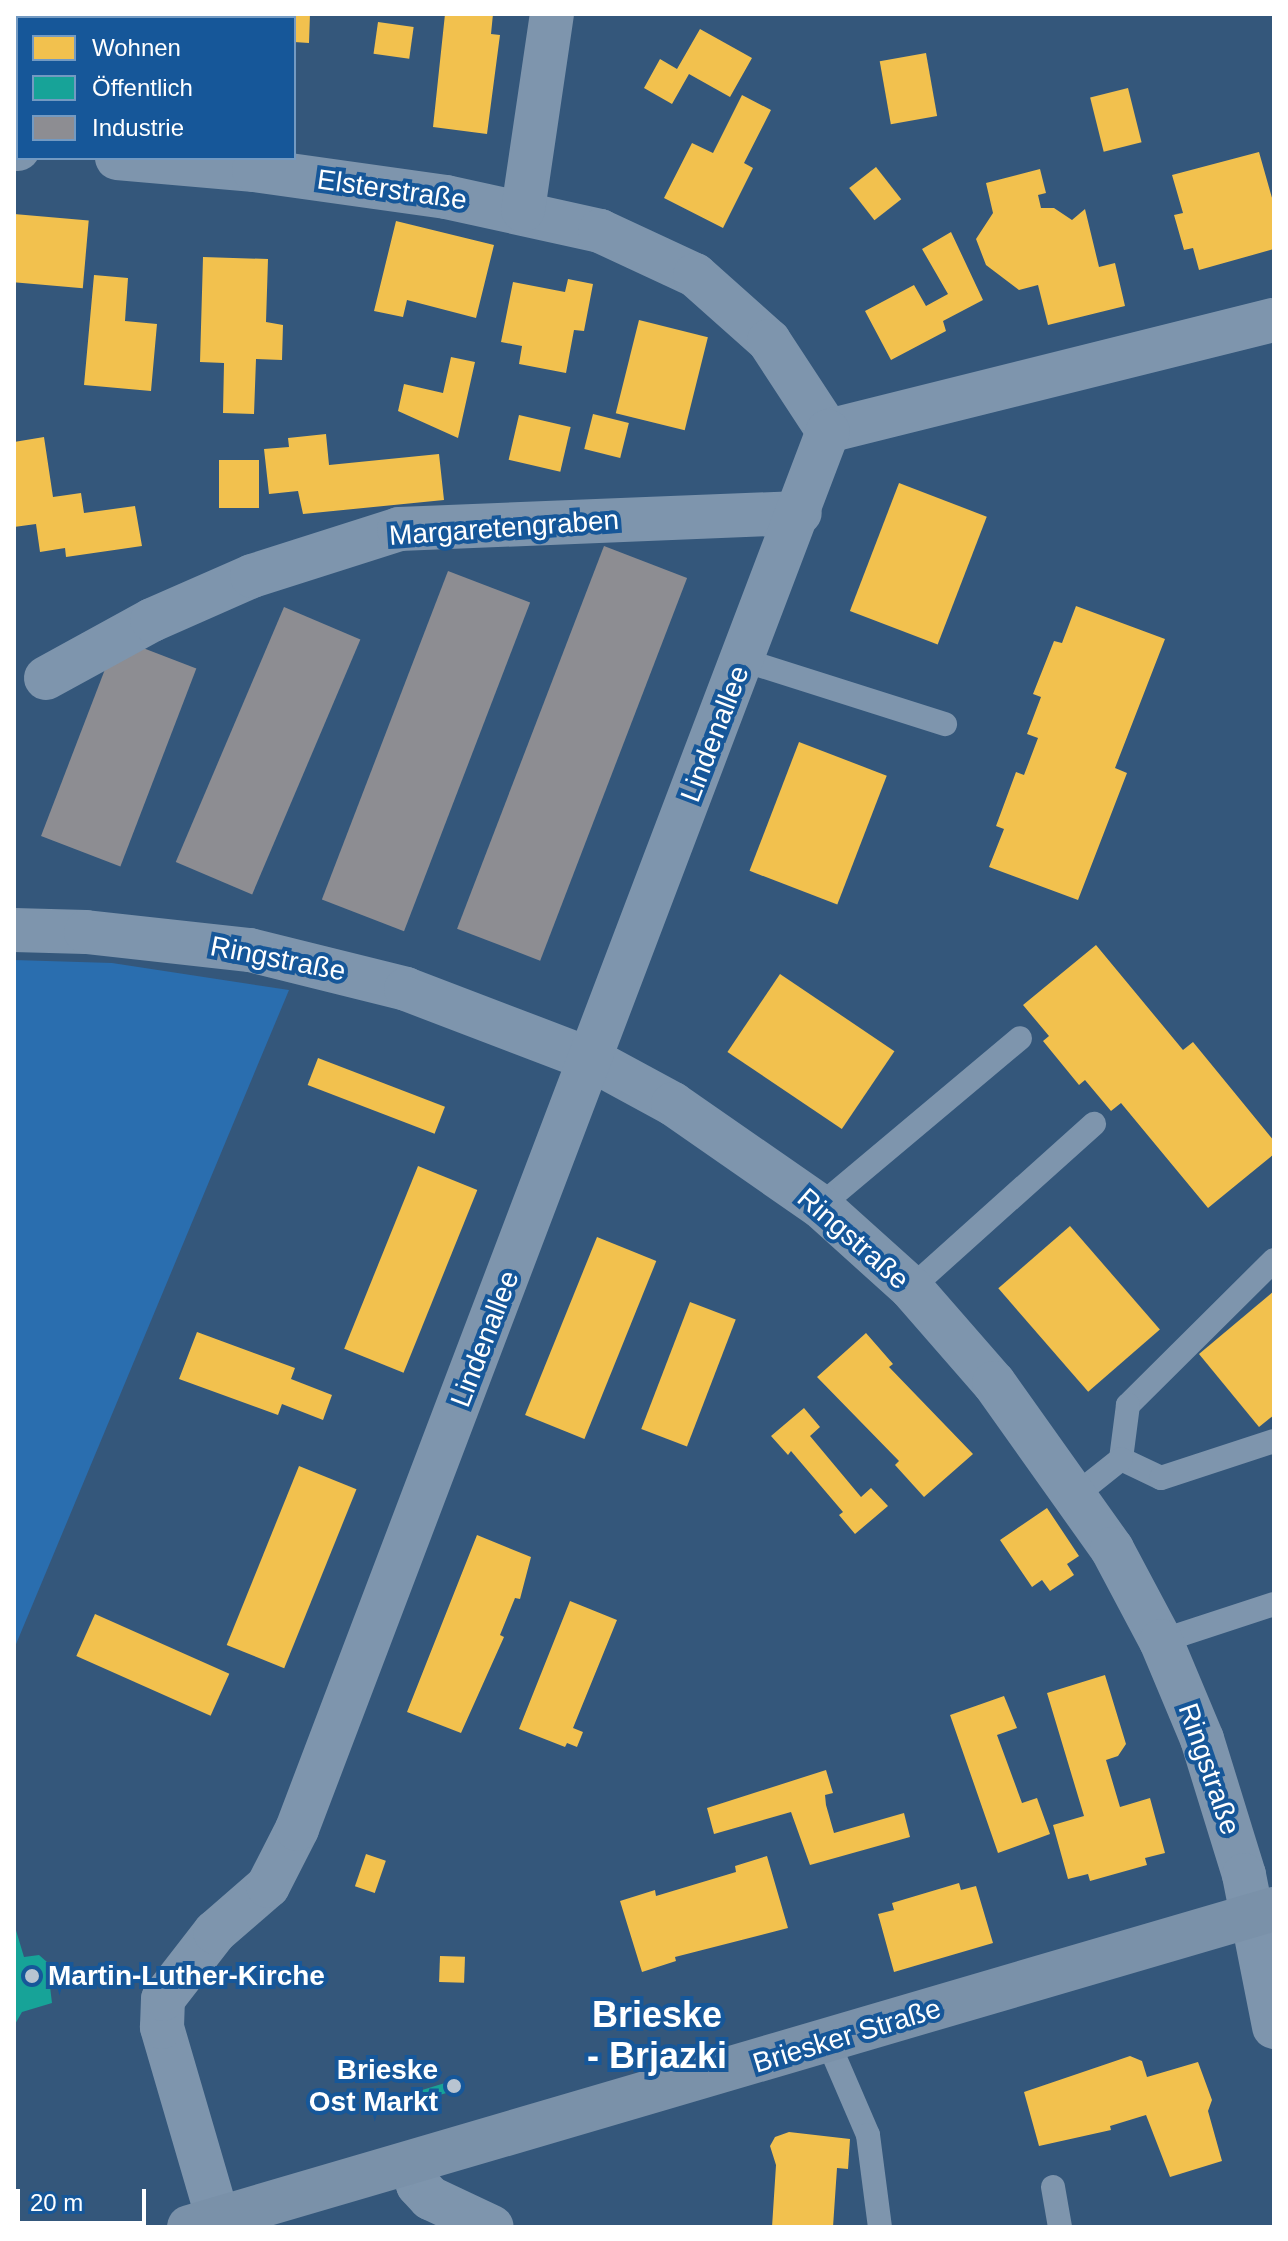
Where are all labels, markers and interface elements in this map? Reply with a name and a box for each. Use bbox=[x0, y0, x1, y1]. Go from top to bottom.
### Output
legend bbox=[16, 16, 296, 160]
text: Wohnen bbox=[92, 34, 181, 61]
text: Öffentlich bbox=[92, 74, 193, 101]
text: Industrie bbox=[92, 114, 184, 141]
street label: Elsterstraße bbox=[315, 163, 469, 217]
street label: Margaretengraben bbox=[388, 503, 620, 553]
street label: Lindenallee bbox=[674, 661, 756, 807]
street label: Ringstraße bbox=[208, 929, 348, 989]
street label: Ringstraße bbox=[790, 1181, 916, 1297]
street label: Lindenallee bbox=[444, 1266, 526, 1412]
street label: Ringstraße bbox=[1171, 1699, 1247, 1839]
place label: Martin-Luther-Kirche bbox=[48, 1959, 325, 1993]
marker: Martin-Luther-Kirche bbox=[23, 1967, 41, 1985]
district label: Brieske - Brjazki bbox=[587, 1992, 727, 2077]
street label: Briesker Straße bbox=[749, 1992, 945, 2080]
place label: Brieske Ost Markt bbox=[309, 2053, 438, 2119]
marker: Brieske Ost Markt bbox=[445, 2077, 463, 2095]
scale bar bbox=[20, 2173, 150, 2223]
text: 20 m bbox=[30, 2189, 83, 2216]

